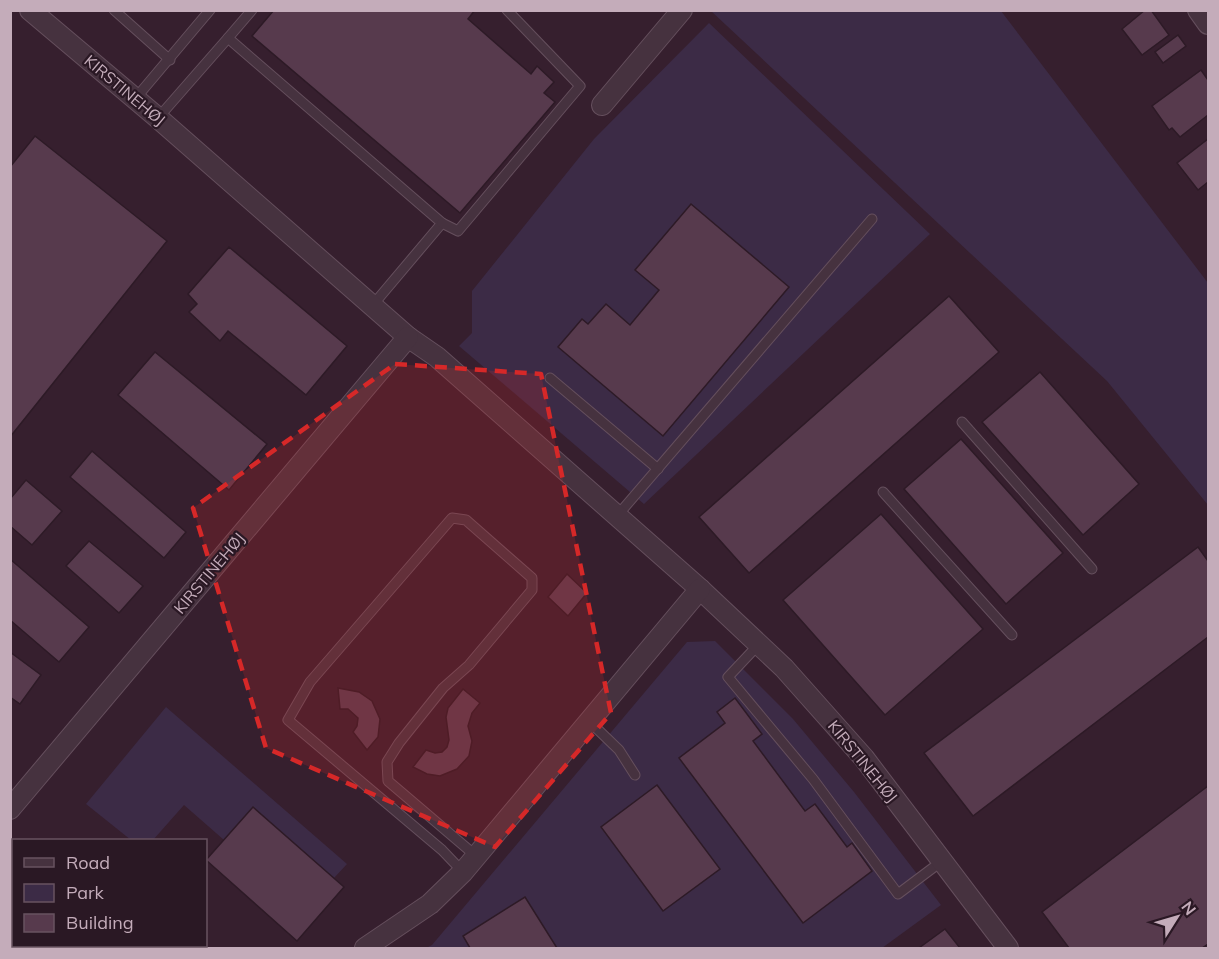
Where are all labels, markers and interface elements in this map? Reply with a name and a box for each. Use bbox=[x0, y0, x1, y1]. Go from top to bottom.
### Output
street label: KIRSTINEHØJ bbox=[80, 50, 170, 130]
street label: KIRSTINEHØJ bbox=[169, 528, 249, 618]
street label: KIRSTINEHØJ bbox=[824, 716, 902, 806]
legend bbox=[12, 839, 207, 947]
text: Road bbox=[66, 851, 110, 874]
text: Park bbox=[66, 881, 105, 904]
north arrow bbox=[1147, 887, 1207, 947]
text: N bbox=[1177, 897, 1201, 919]
text: Building bbox=[66, 911, 134, 934]

